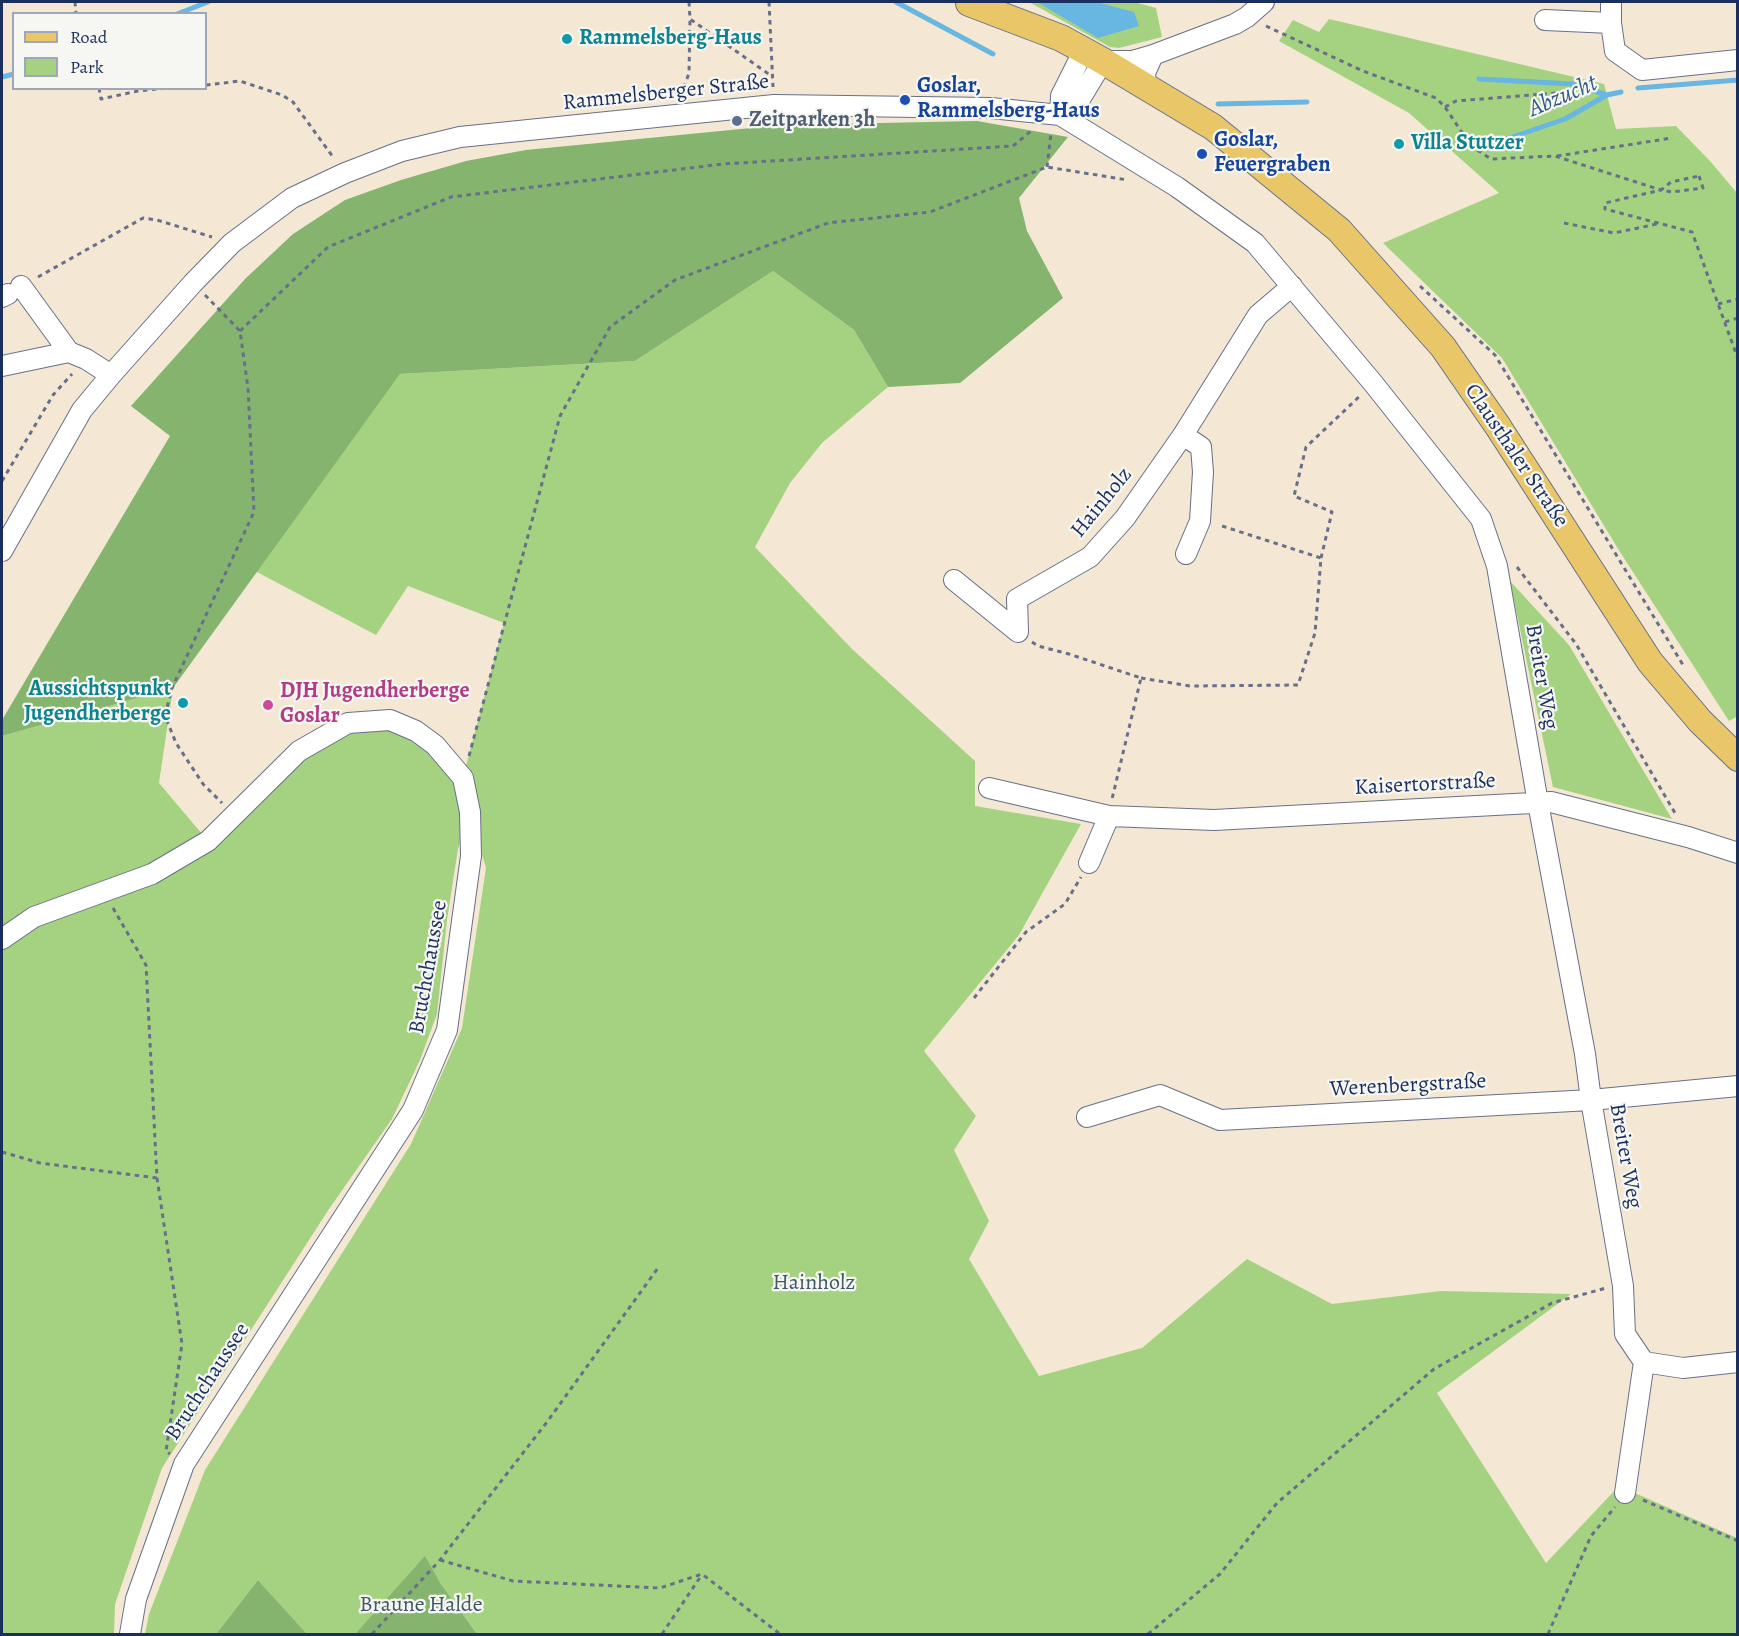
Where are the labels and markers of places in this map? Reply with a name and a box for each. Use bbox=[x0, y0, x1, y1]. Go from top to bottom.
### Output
place label: Rammelsberg-Haus bbox=[579, 26, 762, 52]
marker: Rammelsberg-Haus bbox=[560, 32, 574, 46]
place label: Goslar, Rammelsberg-Haus bbox=[917, 74, 1100, 125]
marker: Goslar, Rammelsberg-Haus bbox=[898, 93, 912, 107]
place label: Zeitparken 3h bbox=[749, 108, 875, 134]
marker: Zeitparken 3h bbox=[730, 114, 744, 128]
place label: Goslar, Feuergraben bbox=[1214, 128, 1331, 180]
place label: Villa Stutzer bbox=[1411, 131, 1524, 157]
marker: Villa Stutzer bbox=[1392, 137, 1406, 151]
marker: Goslar, Feuergraben bbox=[1195, 147, 1209, 161]
place label: Aussichtspunkt Jugendherberge bbox=[24, 677, 171, 728]
place label: DJH Jugendherberge Goslar bbox=[280, 679, 470, 730]
marker: Aussichtspunkt Jugendherberge bbox=[176, 696, 190, 710]
marker: DJH Jugendherberge Goslar bbox=[261, 698, 275, 712]

